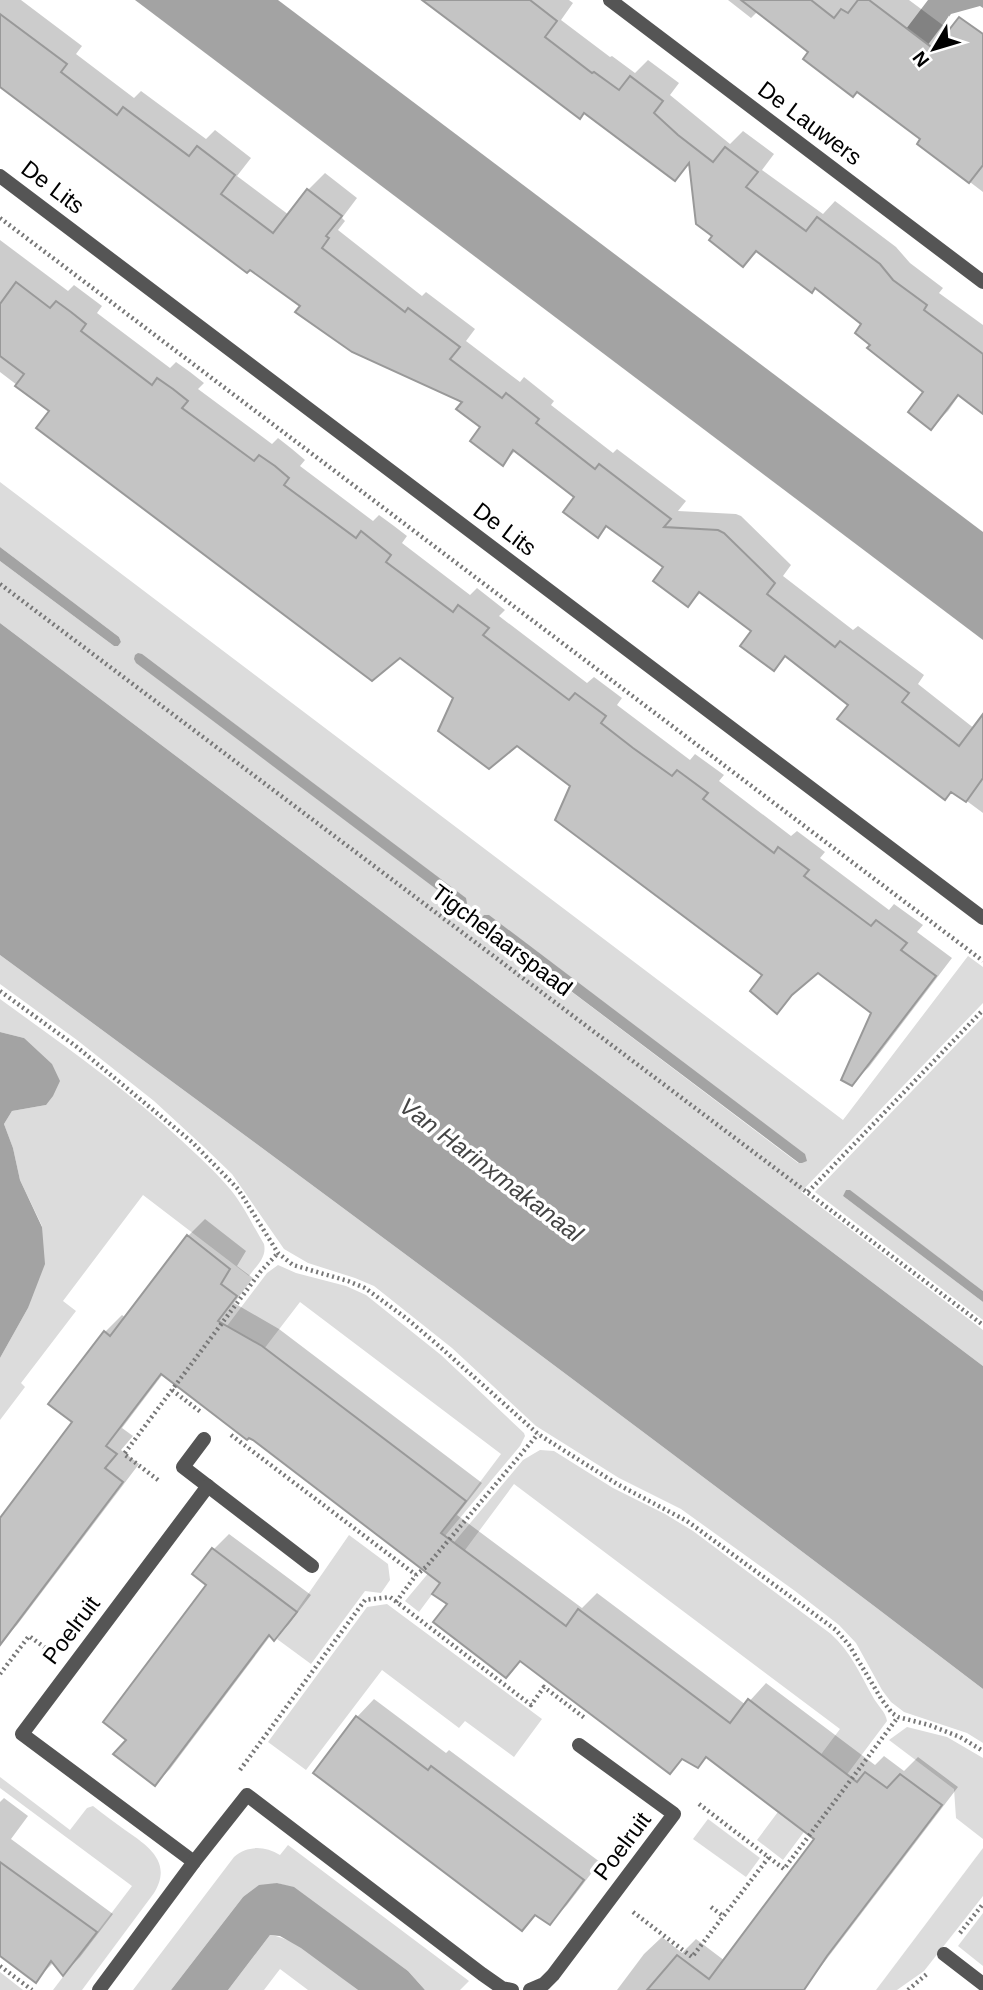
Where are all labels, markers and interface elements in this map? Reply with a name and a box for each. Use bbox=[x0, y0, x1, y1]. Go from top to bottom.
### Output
north arrow bbox=[899, 14, 969, 84]
text: N bbox=[908, 47, 933, 71]
street label: De Lauwers bbox=[753, 76, 867, 170]
street label: De Lits bbox=[17, 155, 89, 219]
street label: De Lits bbox=[469, 497, 541, 561]
street label: Tigchelaarspaad bbox=[427, 879, 577, 1001]
water label: Van Harinxmakanaal bbox=[395, 1092, 589, 1248]
street label: Poelruit bbox=[37, 1591, 105, 1669]
street label: Poelruit bbox=[588, 1807, 656, 1885]

